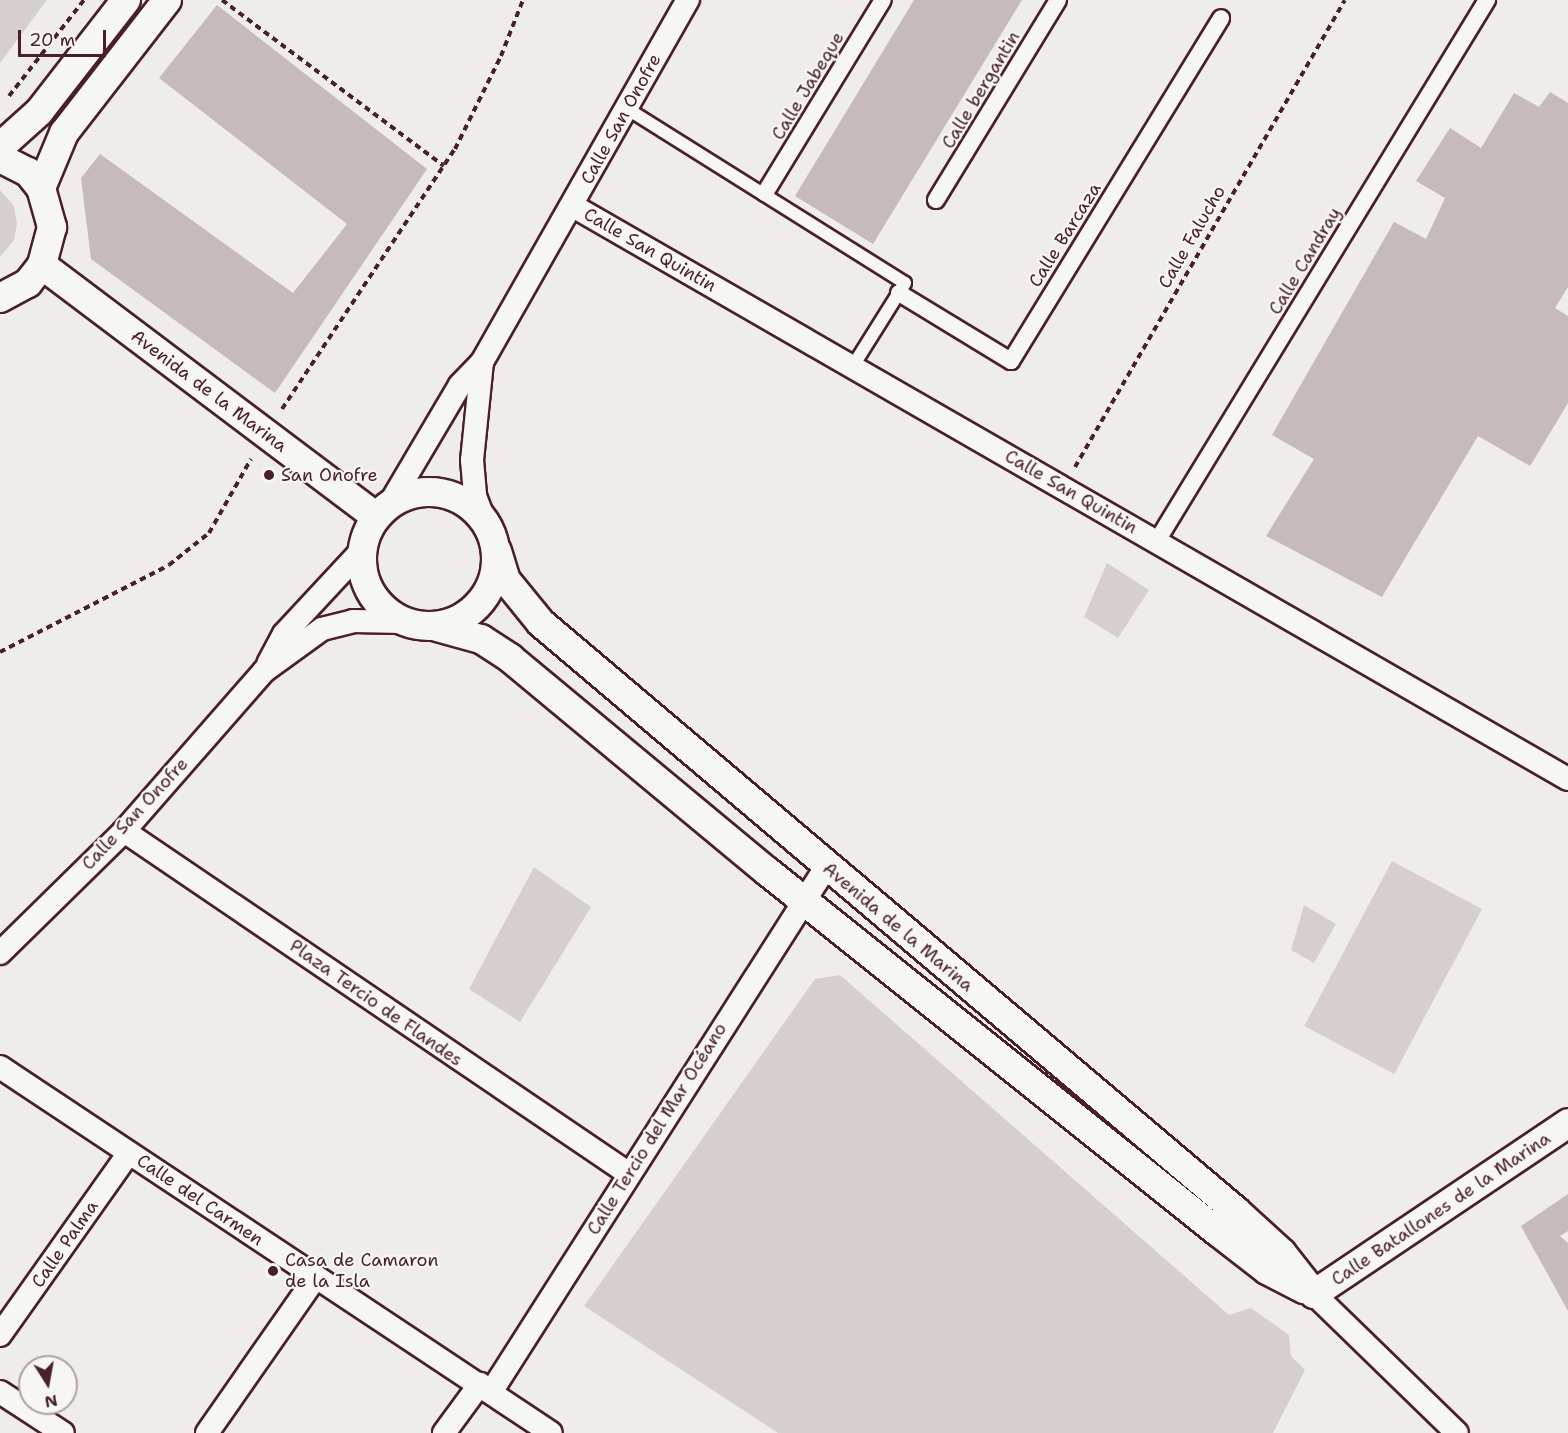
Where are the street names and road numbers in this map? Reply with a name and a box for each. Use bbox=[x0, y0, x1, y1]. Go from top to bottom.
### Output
street label: Calle bergantin bbox=[937, 27, 1025, 153]
street label: Calle Jabeque bbox=[767, 28, 849, 144]
street label: Calle San Onofre bbox=[576, 50, 666, 188]
street label: Calle Barcaza bbox=[1024, 179, 1106, 291]
street label: Calle Falucho bbox=[1154, 182, 1230, 292]
street label: Calle San Quintin bbox=[580, 203, 720, 297]
street label: Calle Candray bbox=[1264, 203, 1346, 319]
street label: Avenida de la Marina bbox=[127, 325, 291, 457]
street label: Calle San Quintin bbox=[1001, 445, 1141, 539]
street label: Calle San Onofre bbox=[77, 753, 193, 875]
street label: Avenida de la Marina bbox=[818, 858, 978, 996]
street label: Plaza Tercio de Flandes bbox=[285, 935, 467, 1071]
street label: Calle Tercio del Mar Océano bbox=[583, 1019, 731, 1239]
street label: Calle Batallones de la Marina bbox=[1327, 1128, 1555, 1290]
street label: Calle del Carmen bbox=[133, 1150, 267, 1250]
street label: Calle Palma bbox=[27, 1196, 103, 1292]

